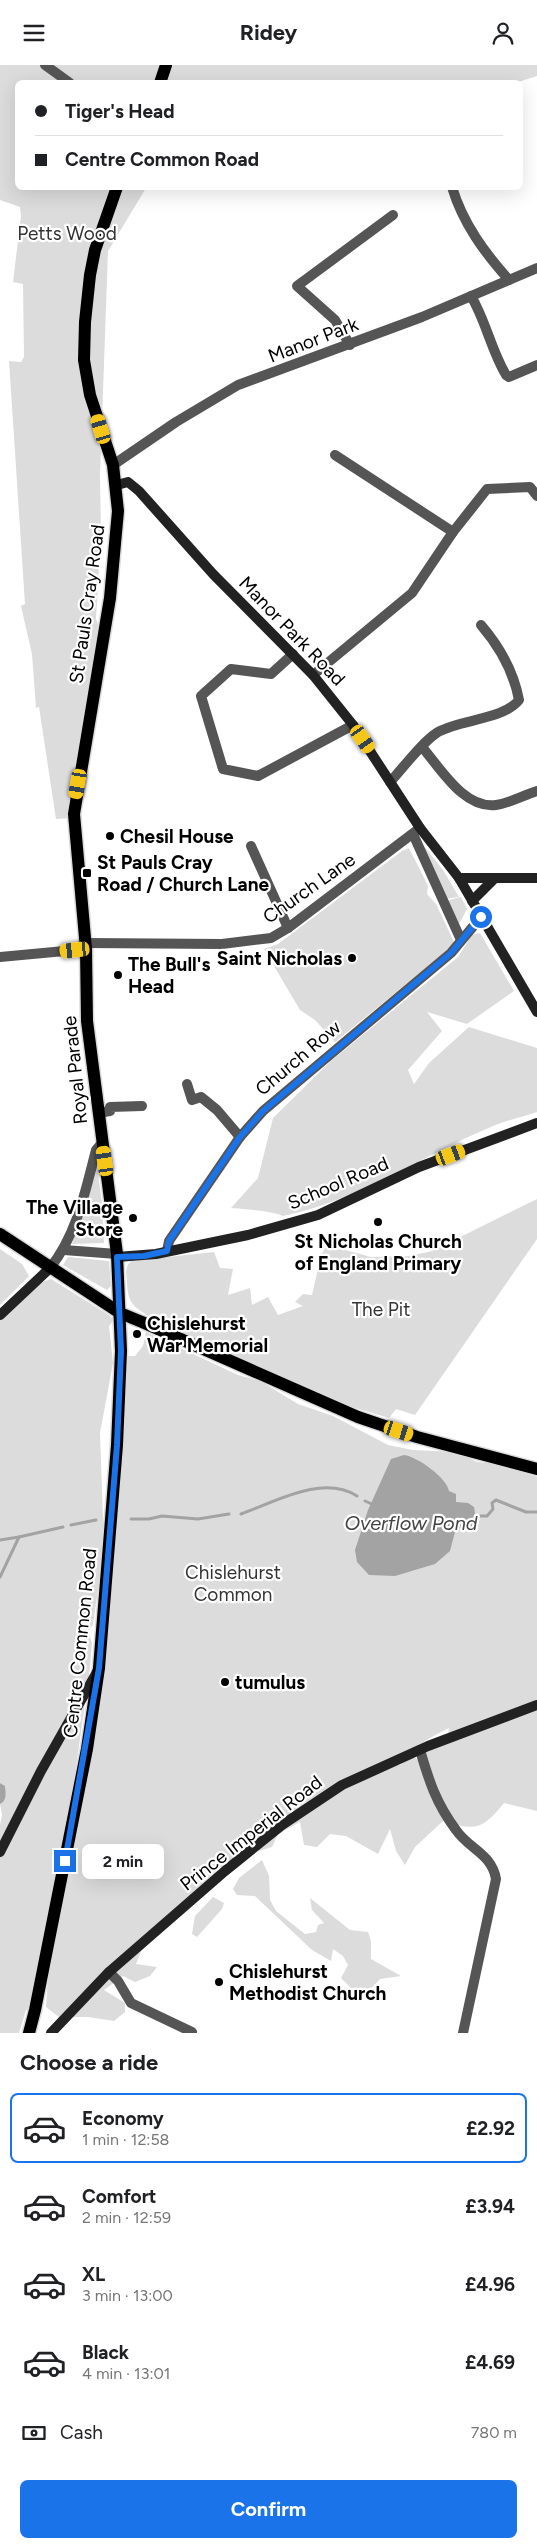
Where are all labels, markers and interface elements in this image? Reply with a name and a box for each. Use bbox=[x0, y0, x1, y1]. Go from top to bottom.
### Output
icon: menu bbox=[20, 19, 48, 47]
text: Ridey bbox=[240, 19, 297, 46]
icon: person bbox=[489, 19, 517, 47]
text: Tiger's Head bbox=[65, 100, 174, 123]
text: Centre Common Road bbox=[65, 148, 259, 171]
park label: Petts Wood bbox=[17, 222, 117, 245]
street label: Manor Park bbox=[265, 312, 362, 368]
car bbox=[89, 412, 112, 446]
street label: St Pauls Cray Road bbox=[64, 523, 110, 685]
street label: Manor Park Road bbox=[234, 572, 350, 690]
car bbox=[348, 722, 377, 756]
car bbox=[68, 768, 87, 800]
place label: Chesil House bbox=[120, 825, 234, 848]
marker: Chesil House bbox=[104, 830, 116, 842]
street label: Church Lane bbox=[258, 848, 360, 928]
place label: St Pauls Cray Road / Church Lane bbox=[97, 851, 269, 896]
marker: St Pauls Cray Road / Church Lane bbox=[81, 867, 93, 879]
route start bbox=[470, 906, 492, 928]
car bbox=[59, 941, 90, 959]
place label: Saint Nicholas bbox=[217, 947, 342, 970]
marker: Saint Nicholas bbox=[346, 952, 358, 964]
place label: The Bull's Head bbox=[128, 953, 210, 998]
marker: The Bull's Head bbox=[112, 969, 124, 981]
street label: Royal Parade bbox=[58, 1015, 92, 1125]
street label: Church Row bbox=[251, 1016, 345, 1100]
car bbox=[434, 1143, 467, 1167]
car bbox=[95, 1145, 114, 1177]
street label: School Road bbox=[284, 1151, 392, 1215]
place label: The Village Store bbox=[26, 1196, 123, 1241]
marker: The Village Store bbox=[127, 1212, 139, 1224]
marker: St Nicholas Church of England Primary bbox=[372, 1216, 384, 1228]
place label: St Nicholas Church of England Primary bbox=[294, 1230, 462, 1275]
park label: The Pit bbox=[352, 1298, 410, 1321]
place label: Chislehurst War Memorial bbox=[147, 1312, 268, 1357]
marker: Chislehurst War Memorial bbox=[131, 1328, 143, 1340]
car bbox=[382, 1419, 415, 1443]
water label: Overflow Pond bbox=[344, 1511, 478, 1535]
street label: Centre Common Road bbox=[59, 1547, 101, 1739]
park label: Chislehurst Common bbox=[185, 1561, 281, 1606]
place label: tumulus bbox=[235, 1671, 305, 1694]
marker: tumulus bbox=[219, 1676, 231, 1688]
street label: Prince Imperial Road bbox=[175, 1770, 327, 1896]
callout: 2 min bbox=[82, 1843, 165, 1879]
route end bbox=[54, 1850, 76, 1872]
text: 2 min bbox=[103, 1852, 143, 1871]
place label: Chislehurst Methodist Church bbox=[229, 1960, 386, 2005]
marker: Chislehurst Methodist Church bbox=[213, 1976, 225, 1988]
text: Choose a ride bbox=[20, 2049, 158, 2076]
icon: car bbox=[22, 2106, 67, 2151]
text: Economy bbox=[82, 2107, 164, 2130]
text: £2.92 bbox=[466, 2117, 515, 2140]
text: 1 min · 12:58 bbox=[82, 2130, 169, 2149]
icon: car bbox=[22, 2184, 67, 2229]
text: Comfort bbox=[82, 2185, 157, 2208]
text: £3.94 bbox=[465, 2195, 515, 2218]
text: 2 min · 12:59 bbox=[82, 2208, 171, 2227]
icon: car bbox=[22, 2262, 67, 2307]
text: XL bbox=[82, 2263, 105, 2286]
text: £4.96 bbox=[465, 2273, 515, 2296]
text: 3 min · 13:00 bbox=[82, 2286, 173, 2305]
icon: car bbox=[22, 2340, 67, 2385]
text: Black bbox=[82, 2341, 129, 2364]
text: £4.69 bbox=[465, 2351, 515, 2374]
text: 4 min · 13:01 bbox=[82, 2364, 170, 2383]
icon: cash bbox=[20, 2419, 48, 2447]
text: Cash bbox=[60, 2421, 103, 2444]
text: 780 m bbox=[471, 2423, 517, 2442]
button: Confirm bbox=[20, 2480, 517, 2538]

